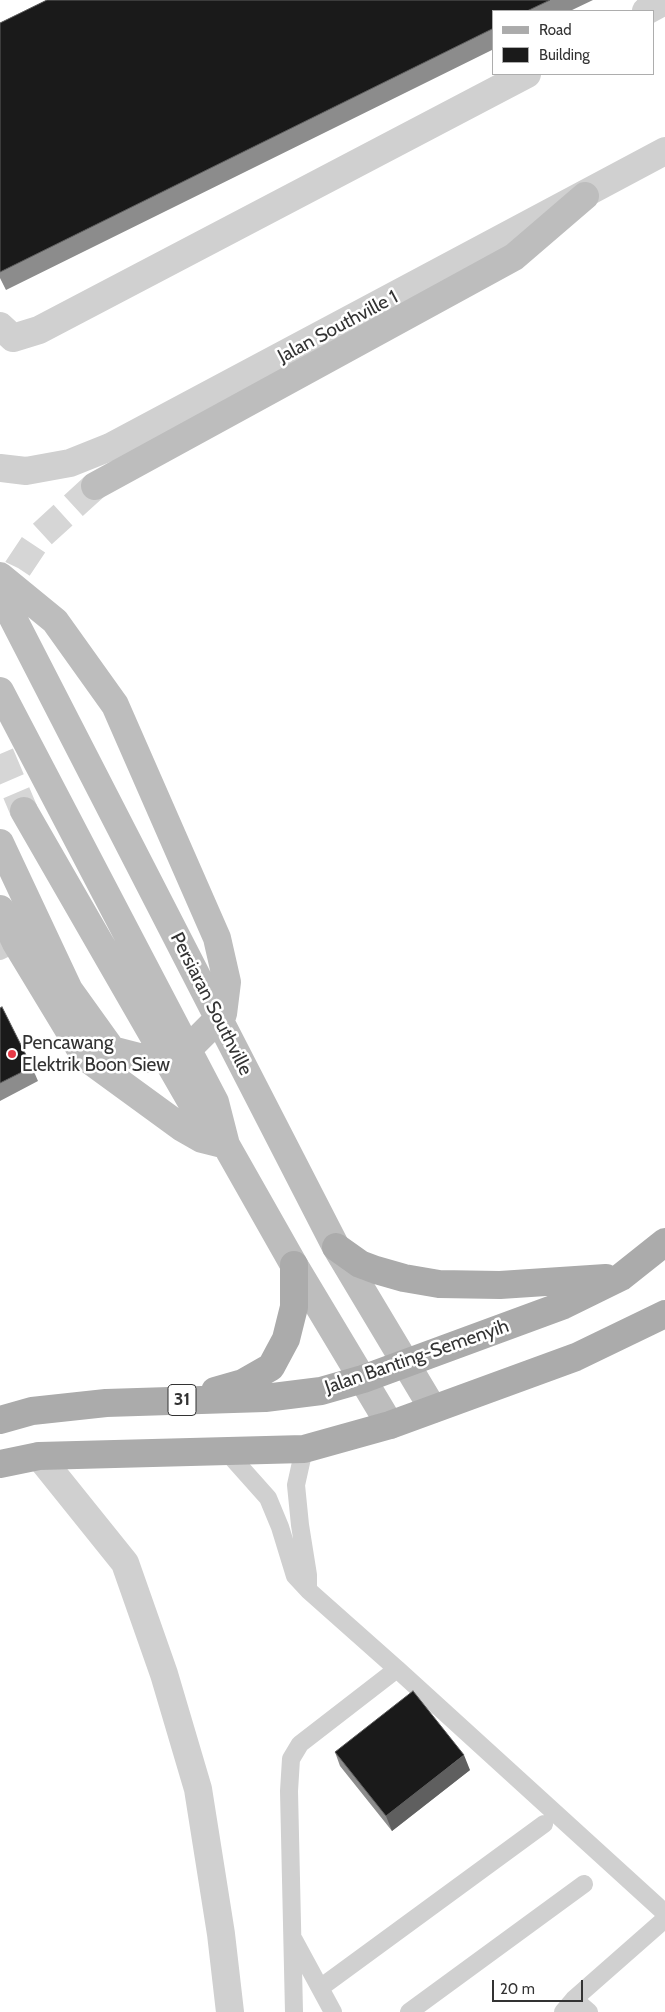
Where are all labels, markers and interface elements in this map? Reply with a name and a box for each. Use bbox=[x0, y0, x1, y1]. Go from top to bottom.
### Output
legend bbox=[492, 10, 655, 75]
text: Road bbox=[539, 21, 572, 39]
text: Building bbox=[539, 46, 590, 64]
street label: Jalan Southville 1 bbox=[274, 286, 402, 368]
street label: Persiaran Southville bbox=[165, 929, 257, 1079]
place label: Pencawang Elektrik Boon Siew bbox=[22, 1032, 170, 1076]
marker: Pencawang Elektrik Boon Siew bbox=[6, 1048, 18, 1060]
street label: Jalan Banting-Semenyih bbox=[322, 1315, 512, 1399]
road number: 31 bbox=[168, 1384, 196, 1416]
scale bar bbox=[495, 1970, 586, 2002]
text: 20 m bbox=[500, 1980, 535, 1998]

